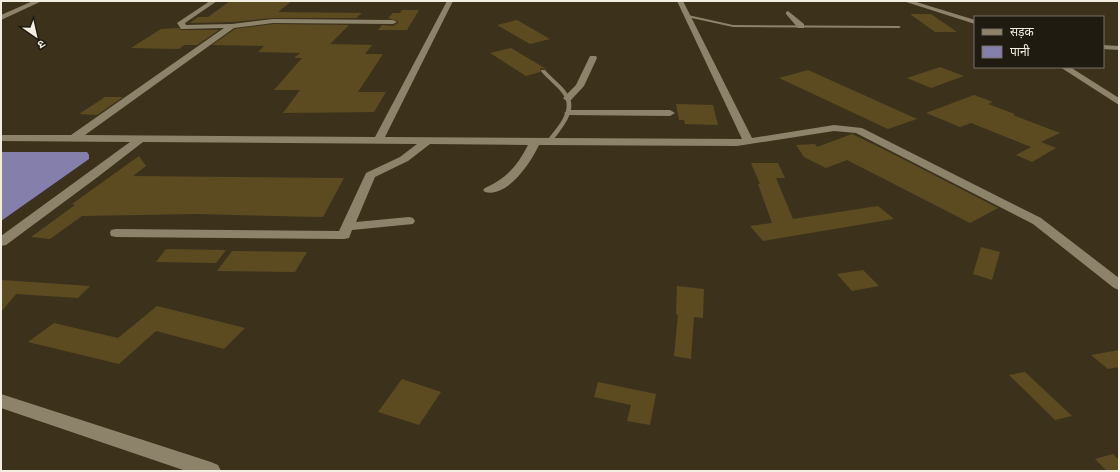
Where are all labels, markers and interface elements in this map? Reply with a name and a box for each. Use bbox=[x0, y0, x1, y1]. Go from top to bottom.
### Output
north arrow bbox=[16, 16, 56, 56]
legend bbox=[974, 16, 1104, 68]
text: सड़क bbox=[1010, 25, 1035, 39]
text: उ bbox=[35, 37, 48, 51]
text: पानी bbox=[1010, 44, 1031, 59]

